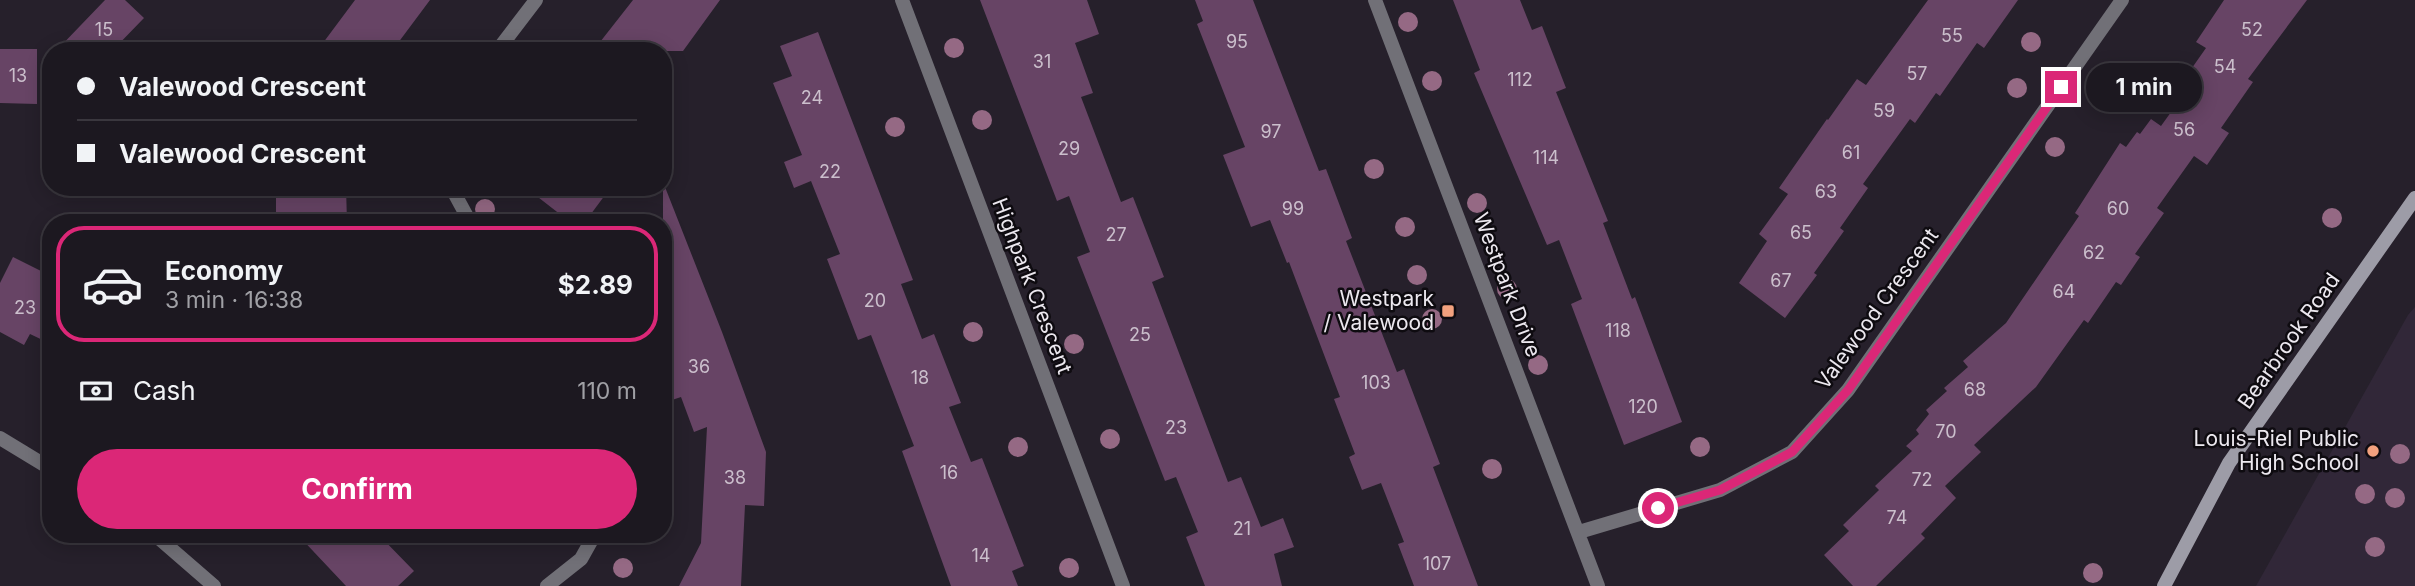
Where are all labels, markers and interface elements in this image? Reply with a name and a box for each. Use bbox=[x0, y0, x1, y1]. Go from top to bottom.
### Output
house number: 15 bbox=[95, 19, 113, 40]
house number: 52 bbox=[2241, 19, 2263, 40]
house number: 55 bbox=[1941, 25, 1963, 46]
house number: 95 bbox=[1226, 31, 1248, 52]
house number: 31 bbox=[1033, 51, 1051, 72]
house number: 54 bbox=[2214, 56, 2236, 77]
callout: 1 min bbox=[2086, 62, 2201, 112]
house number: 57 bbox=[1906, 63, 1928, 84]
house number: 13 bbox=[9, 65, 27, 86]
house number: 112 bbox=[1507, 69, 1533, 90]
text: Valewood Crescent bbox=[119, 71, 366, 102]
route end bbox=[2045, 71, 2077, 103]
text: 1 min bbox=[2116, 73, 2172, 101]
house number: 24 bbox=[801, 87, 823, 108]
house number: 59 bbox=[1873, 100, 1895, 121]
house number: 56 bbox=[2173, 119, 2195, 140]
house number: 97 bbox=[1261, 121, 1282, 142]
text: Valewood Crescent bbox=[119, 138, 366, 169]
house number: 29 bbox=[1058, 138, 1080, 159]
house number: 61 bbox=[1842, 142, 1860, 163]
house number: 114 bbox=[1533, 147, 1559, 168]
house number: 22 bbox=[819, 161, 841, 182]
house number: 63 bbox=[1815, 181, 1837, 202]
street label: Highpark Crescent bbox=[987, 194, 1078, 377]
house number: 99 bbox=[1282, 198, 1304, 219]
house number: 60 bbox=[2107, 198, 2129, 219]
street label: Westpark Drive bbox=[1468, 209, 1546, 360]
house number: 65 bbox=[1790, 222, 1812, 243]
street label: Valewood Crescent bbox=[1810, 223, 1943, 394]
house number: 27 bbox=[1105, 224, 1127, 245]
house number: 62 bbox=[2083, 242, 2105, 263]
icon: car bbox=[81, 253, 144, 316]
text: Economy bbox=[165, 255, 283, 286]
street label: Bearbrook Road bbox=[2232, 268, 2345, 413]
text: $2.89 bbox=[558, 269, 633, 300]
house number: 67 bbox=[1770, 270, 1792, 291]
house number: 64 bbox=[2053, 281, 2075, 302]
text: 3 min · 16:38 bbox=[165, 286, 303, 314]
place label: Westpark / Valewood bbox=[1324, 286, 1434, 335]
house number: 20 bbox=[864, 290, 886, 311]
house number: 23 bbox=[14, 297, 36, 318]
marker: Westpark / Valewood bbox=[1440, 303, 1456, 319]
house number: 118 bbox=[1605, 320, 1631, 341]
house number: 25 bbox=[1129, 324, 1151, 345]
house number: 36 bbox=[688, 356, 710, 377]
house number: 18 bbox=[911, 367, 929, 388]
icon: cash bbox=[77, 372, 115, 410]
house number: 103 bbox=[1361, 372, 1391, 393]
text: Cash bbox=[133, 375, 196, 406]
text: 110 m bbox=[577, 377, 637, 405]
house number: 68 bbox=[1964, 379, 1986, 400]
house number: 120 bbox=[1628, 396, 1658, 417]
house number: 23 bbox=[1165, 417, 1187, 438]
house number: 70 bbox=[1935, 421, 1957, 442]
place label: Louis-Riel Public High School bbox=[2194, 426, 2359, 475]
marker: Louis-Riel Public High School bbox=[2365, 443, 2381, 459]
button: Confirm bbox=[77, 449, 637, 529]
house number: 16 bbox=[940, 462, 958, 483]
house number: 38 bbox=[724, 467, 746, 488]
house number: 72 bbox=[1911, 469, 1933, 490]
route start bbox=[1642, 492, 1674, 524]
house number: 74 bbox=[1887, 507, 1907, 528]
house number: 21 bbox=[1233, 518, 1251, 539]
house number: 14 bbox=[972, 545, 990, 566]
house number: 107 bbox=[1423, 553, 1451, 574]

